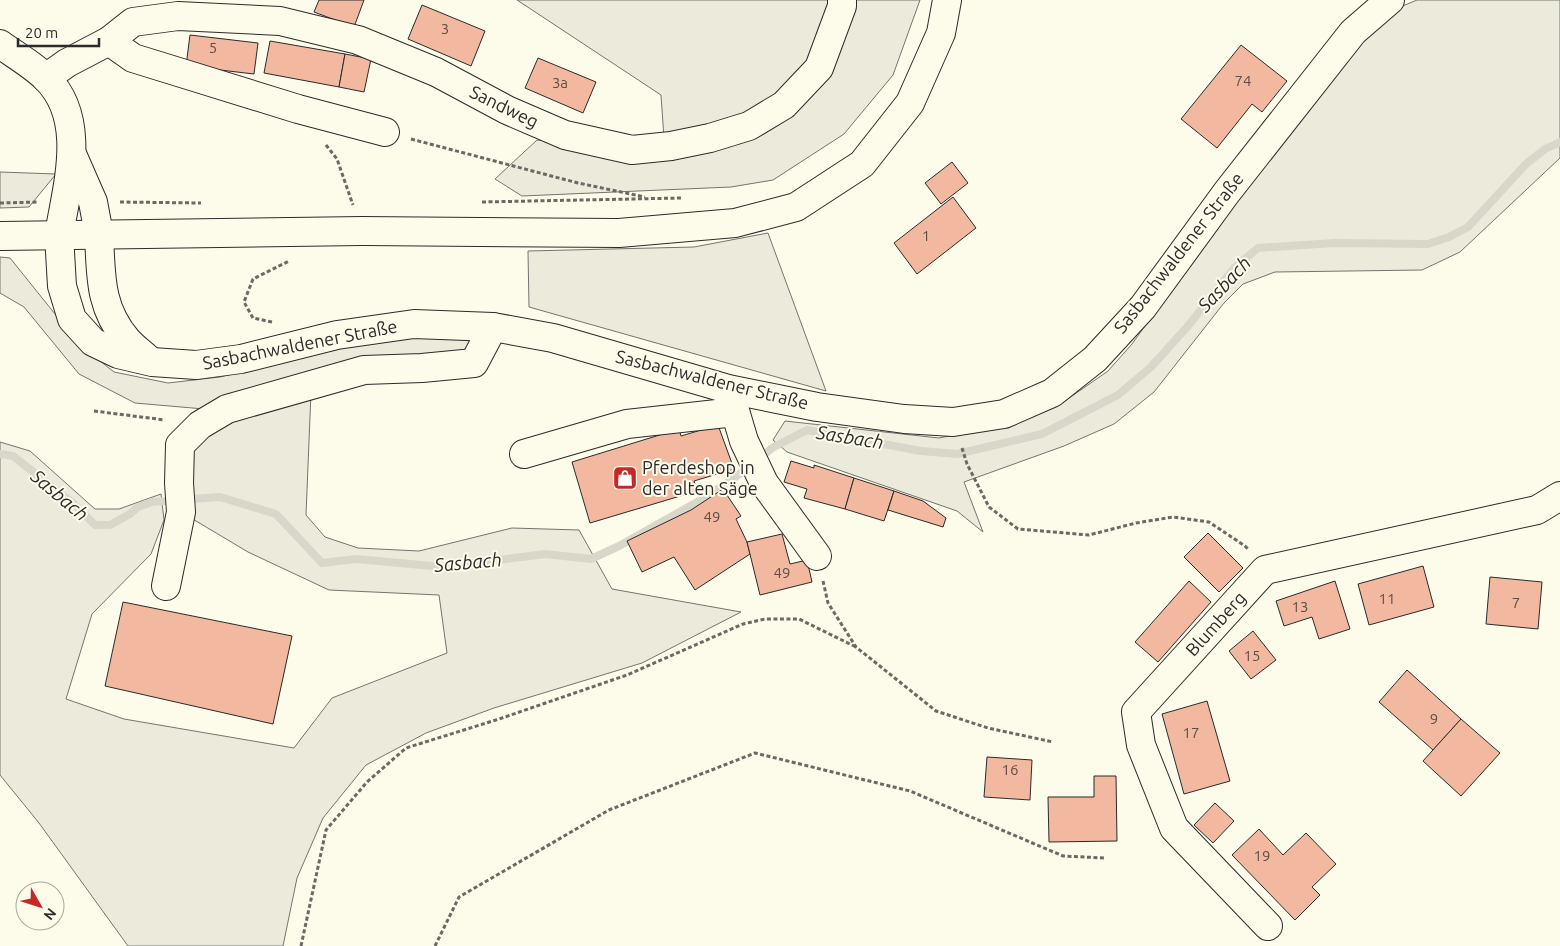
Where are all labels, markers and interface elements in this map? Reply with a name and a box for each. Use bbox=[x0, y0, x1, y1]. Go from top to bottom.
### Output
scale bar bbox=[18, 15, 99, 47]
house number: 3 bbox=[441, 20, 449, 37]
text: 20 m bbox=[25, 24, 58, 41]
house number: 5 bbox=[209, 39, 217, 56]
house number: 74 bbox=[1235, 72, 1251, 89]
house number: 3a bbox=[552, 74, 568, 91]
street label: Sandweg bbox=[467, 81, 542, 131]
street label: Sasbachwaldener Straße bbox=[1110, 168, 1248, 338]
house number: 1 bbox=[922, 227, 930, 244]
water label: Sasbach bbox=[1193, 251, 1255, 317]
street label: Sasbachwaldener Straße bbox=[201, 315, 399, 373]
street label: Sasbachwaldener Straße bbox=[614, 345, 811, 413]
water label: Sasbach bbox=[814, 421, 885, 453]
place label: Pferdeshop in der alten Säge bbox=[642, 457, 758, 498]
water label: Sasbach bbox=[26, 464, 93, 525]
shop icon: Pferdeshop in der alten Säge bbox=[612, 465, 638, 491]
house number: 49 bbox=[704, 508, 720, 525]
water label: Sasbach bbox=[432, 548, 503, 576]
house number: 49 bbox=[774, 564, 790, 581]
street label: Blumberg bbox=[1181, 587, 1249, 660]
house number: 11 bbox=[1379, 590, 1395, 607]
house number: 7 bbox=[1512, 594, 1520, 611]
house number: 13 bbox=[1292, 598, 1308, 615]
house number: 15 bbox=[1244, 647, 1260, 664]
house number: 9 bbox=[1430, 710, 1438, 727]
house number: 17 bbox=[1183, 724, 1199, 741]
house number: 16 bbox=[1002, 761, 1018, 778]
house number: 19 bbox=[1254, 847, 1270, 864]
north arrow bbox=[15, 881, 65, 931]
text: N bbox=[41, 905, 60, 923]

